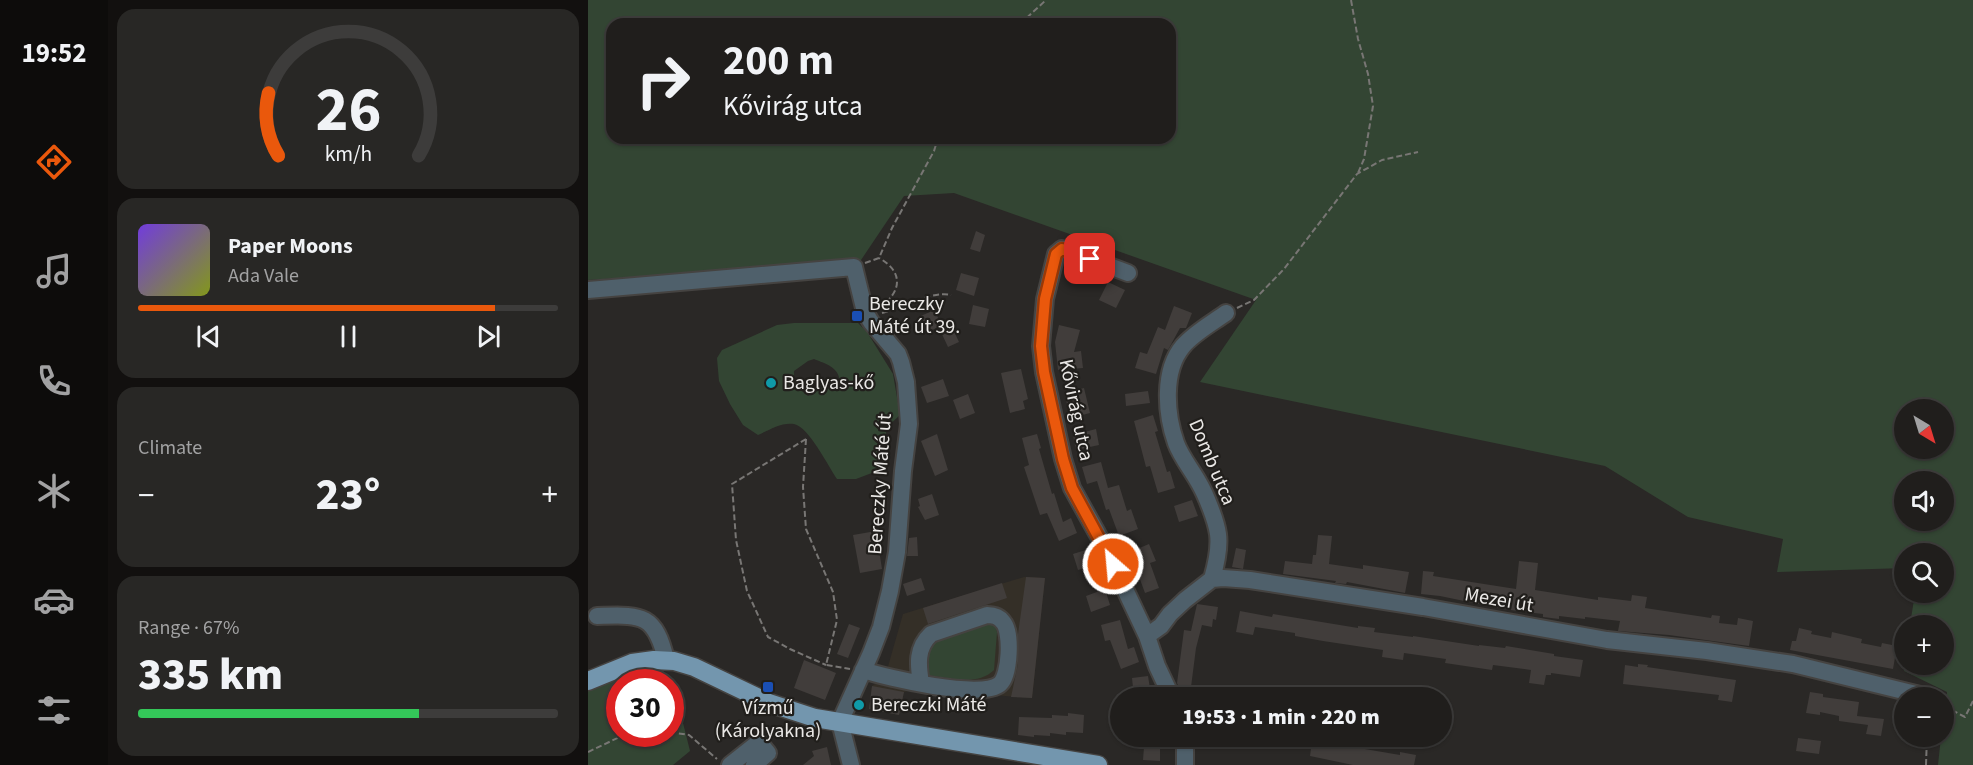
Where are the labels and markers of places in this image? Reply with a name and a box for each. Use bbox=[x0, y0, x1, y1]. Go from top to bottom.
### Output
pin bbox=[1064, 233, 1115, 284]
place label: Bereczky Máté út 39. bbox=[869, 290, 960, 341]
marker: Bereczky Máté út 39. bbox=[850, 309, 864, 323]
place label: Baglyas-kő bbox=[783, 369, 874, 397]
marker: Baglyas-kő bbox=[764, 376, 778, 390]
marker: Vízmű (Károlyakna) bbox=[761, 680, 775, 694]
place label: Bereczki Máté bbox=[871, 691, 987, 719]
place label: Vízmű (Károlyakna) bbox=[715, 694, 821, 745]
marker: Bereczki Máté bbox=[852, 698, 866, 712]

